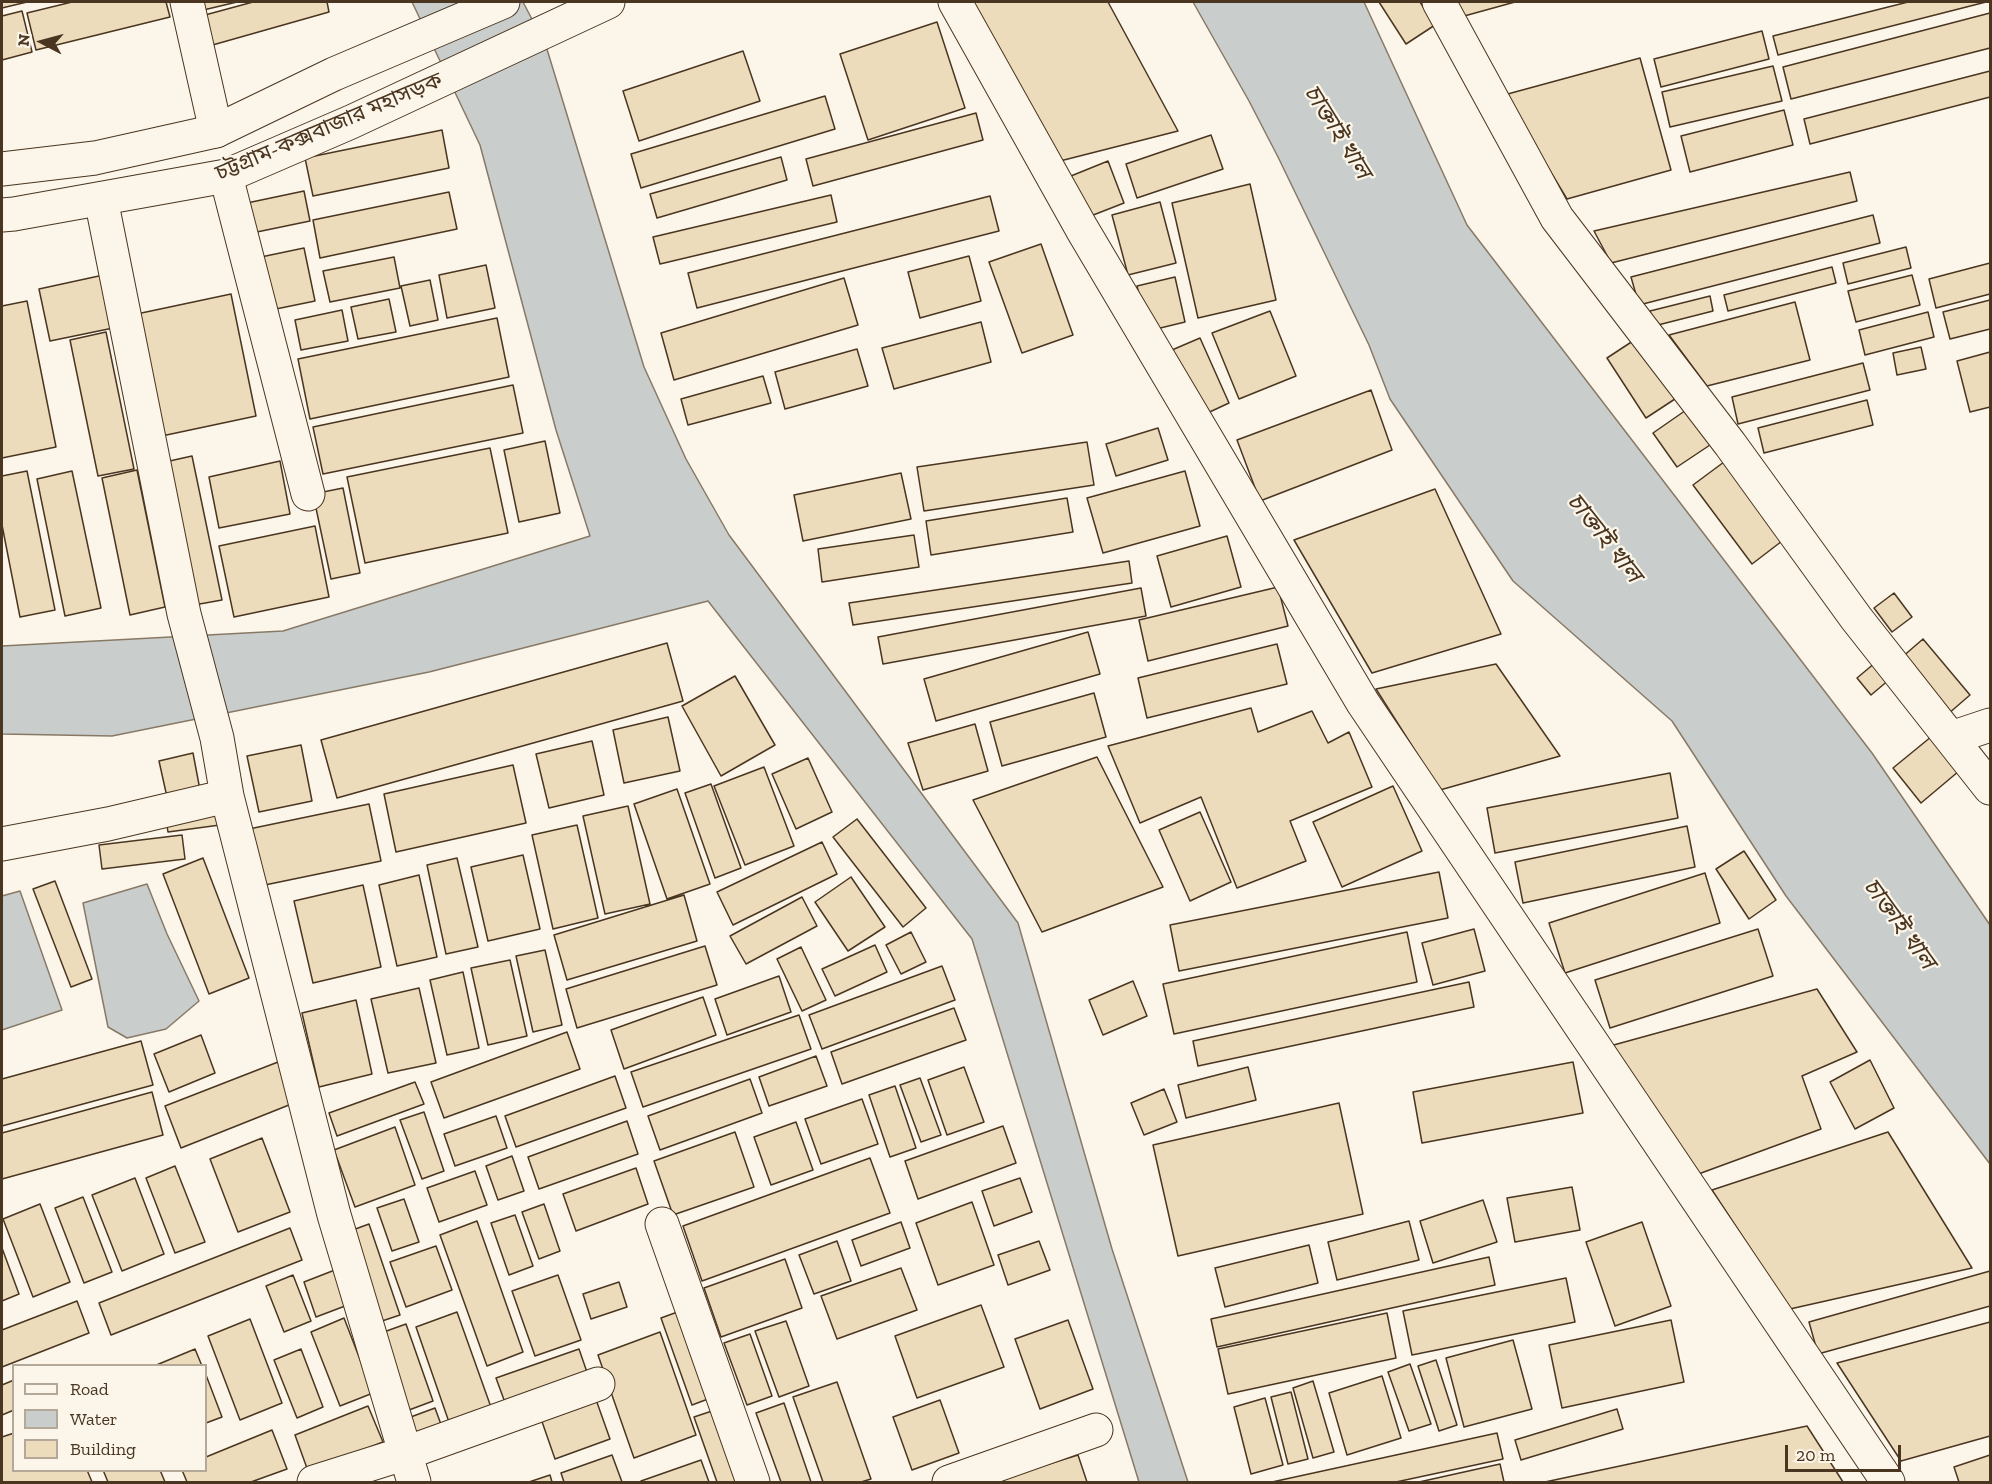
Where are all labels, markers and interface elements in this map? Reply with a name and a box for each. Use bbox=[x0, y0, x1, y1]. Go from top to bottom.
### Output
north arrow bbox=[12, 12, 72, 72]
text: N bbox=[14, 33, 34, 47]
street label: চট্টগ্রাম-কক্সবাজার মহাসড়ক bbox=[212, 67, 446, 187]
water label: চাক্তাই খাল bbox=[1297, 80, 1377, 184]
water label: চাক্তাই খাল bbox=[1560, 488, 1648, 588]
water label: চাক্তাই খাল bbox=[1856, 873, 1942, 975]
legend bbox=[12, 1364, 207, 1472]
text: Road bbox=[70, 1378, 109, 1400]
text: Water bbox=[70, 1408, 117, 1430]
scale bar bbox=[1788, 1433, 1904, 1471]
text: Building bbox=[70, 1438, 136, 1460]
text: 20 m bbox=[1796, 1444, 1835, 1466]

